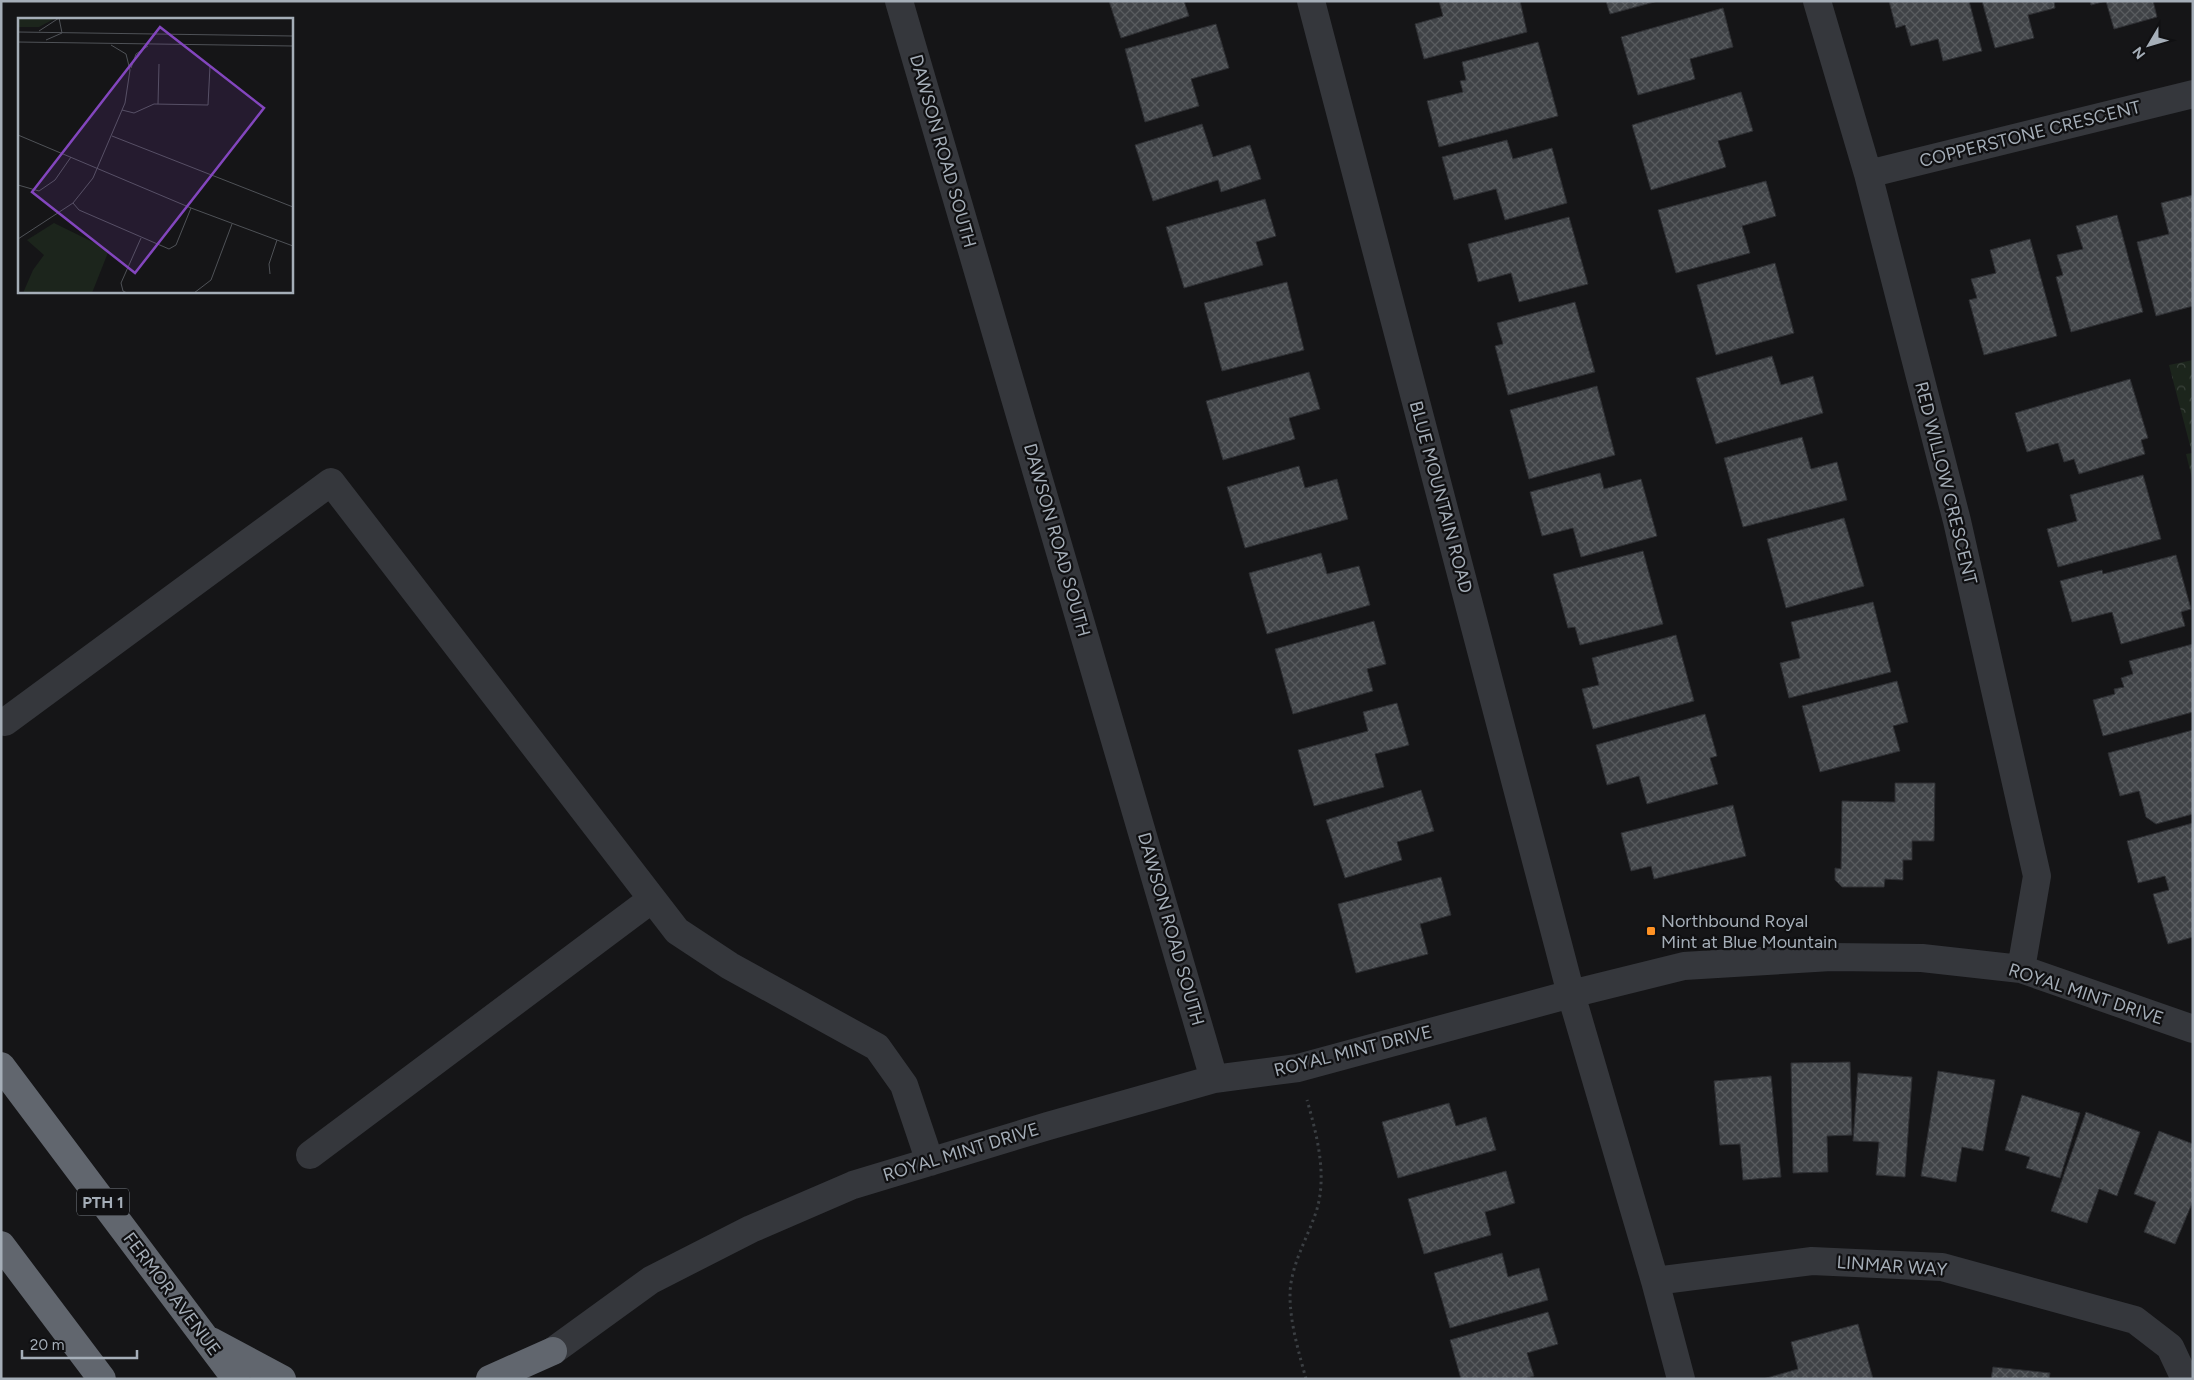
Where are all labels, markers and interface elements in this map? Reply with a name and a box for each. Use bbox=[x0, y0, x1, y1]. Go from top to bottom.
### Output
inset map bbox=[18, 18, 292, 292]
north arrow bbox=[2124, 20, 2174, 70]
text: N bbox=[2129, 43, 2149, 62]
street label: DAWSON ROAD SOUTH bbox=[905, 52, 981, 250]
street label: COPPERSTONE CRESCENT bbox=[1917, 96, 2143, 172]
street label: RED WILLOW CRESCENT bbox=[1910, 379, 1982, 587]
street label: BLUE MOUNTAIN ROAD bbox=[1405, 399, 1477, 595]
street label: DAWSON ROAD SOUTH bbox=[1019, 441, 1095, 639]
street label: DAWSON ROAD SOUTH bbox=[1133, 830, 1209, 1028]
place label: Northbound Royal Mint at Blue Mountain bbox=[1661, 910, 1837, 953]
marker: Northbound Royal Mint at Blue Mountain bbox=[1645, 925, 1657, 937]
street label: ROYAL MINT DRIVE bbox=[2006, 959, 2166, 1029]
street label: ROYAL MINT DRIVE bbox=[1272, 1021, 1434, 1081]
street label: ROYAL MINT DRIVE bbox=[880, 1118, 1042, 1186]
road number: PTH 1 bbox=[77, 1188, 129, 1216]
street label: FERMOR AVENUE bbox=[119, 1228, 225, 1360]
street label: LINMAR WAY bbox=[1836, 1251, 1948, 1281]
scale bar bbox=[22, 1328, 138, 1360]
text: 20 m bbox=[30, 1336, 64, 1354]

